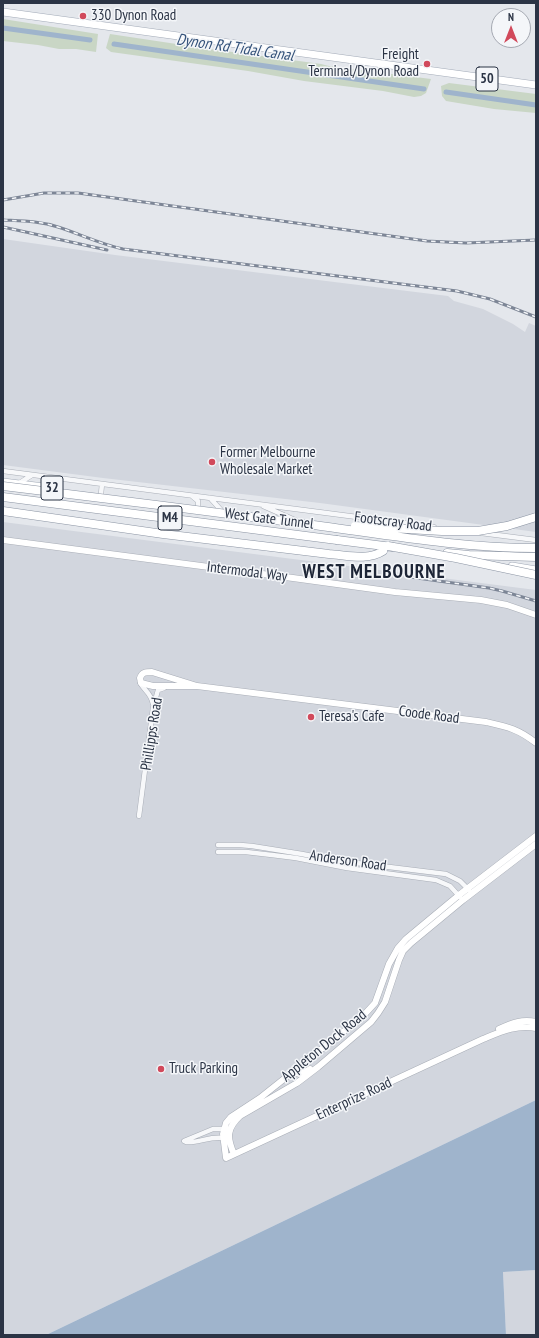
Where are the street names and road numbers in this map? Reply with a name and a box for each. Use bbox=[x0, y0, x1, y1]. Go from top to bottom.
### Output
road number: 50 bbox=[476, 67, 498, 91]
road number: 32 bbox=[41, 476, 63, 500]
street label: West Gate Tunnel bbox=[223, 505, 315, 533]
road number: M4 bbox=[158, 506, 182, 530]
street label: Footscray Road bbox=[353, 508, 433, 536]
street label: Intermodal Way bbox=[206, 558, 288, 586]
street label: Phillipps Road bbox=[137, 696, 167, 772]
street label: Coode Road bbox=[398, 702, 460, 728]
street label: Anderson Road bbox=[308, 847, 388, 875]
street label: Appleton Dock Road bbox=[278, 1006, 370, 1086]
street label: Enterprize Road bbox=[313, 1074, 395, 1124]

